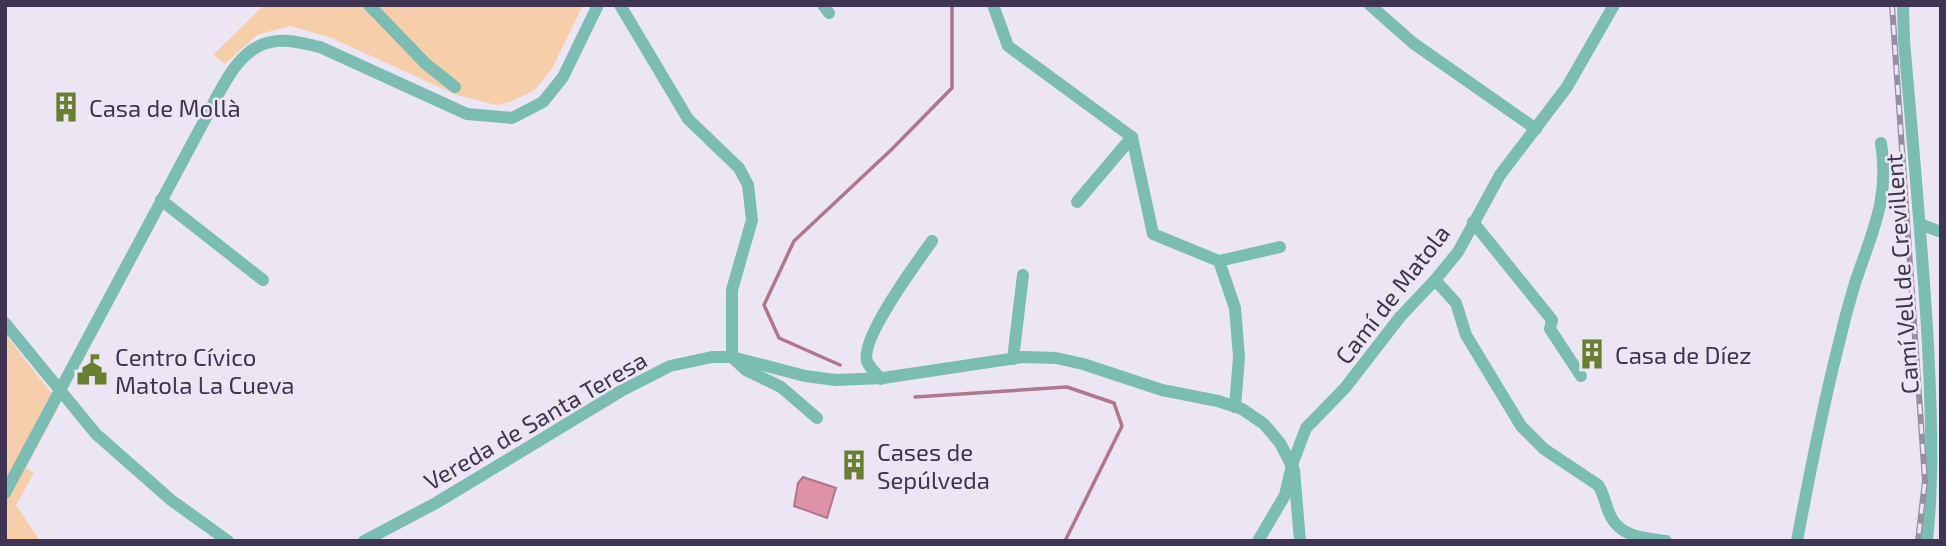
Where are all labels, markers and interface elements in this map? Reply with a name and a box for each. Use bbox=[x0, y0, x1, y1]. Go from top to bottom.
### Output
building icon: Casa de Mollà bbox=[49, 90, 83, 124]
place label: Casa de Mollà bbox=[89, 93, 241, 122]
street label: Camí Vell de Crevillent bbox=[1878, 153, 1924, 395]
street label: Camí de Matola bbox=[1329, 219, 1455, 369]
building icon: Casa de Díez bbox=[1575, 337, 1609, 371]
place label: Casa de Díez bbox=[1615, 340, 1752, 369]
place label: Centro Cívico Matola La Cueva bbox=[115, 342, 294, 399]
street label: Vereda de Santa Teresa bbox=[418, 344, 652, 496]
public building icon: Centro Cívico Matola La Cueva bbox=[75, 353, 109, 387]
place label: Cases de Sepúlveda bbox=[877, 437, 990, 494]
building icon: Cases de Sepúlveda bbox=[837, 448, 871, 482]

